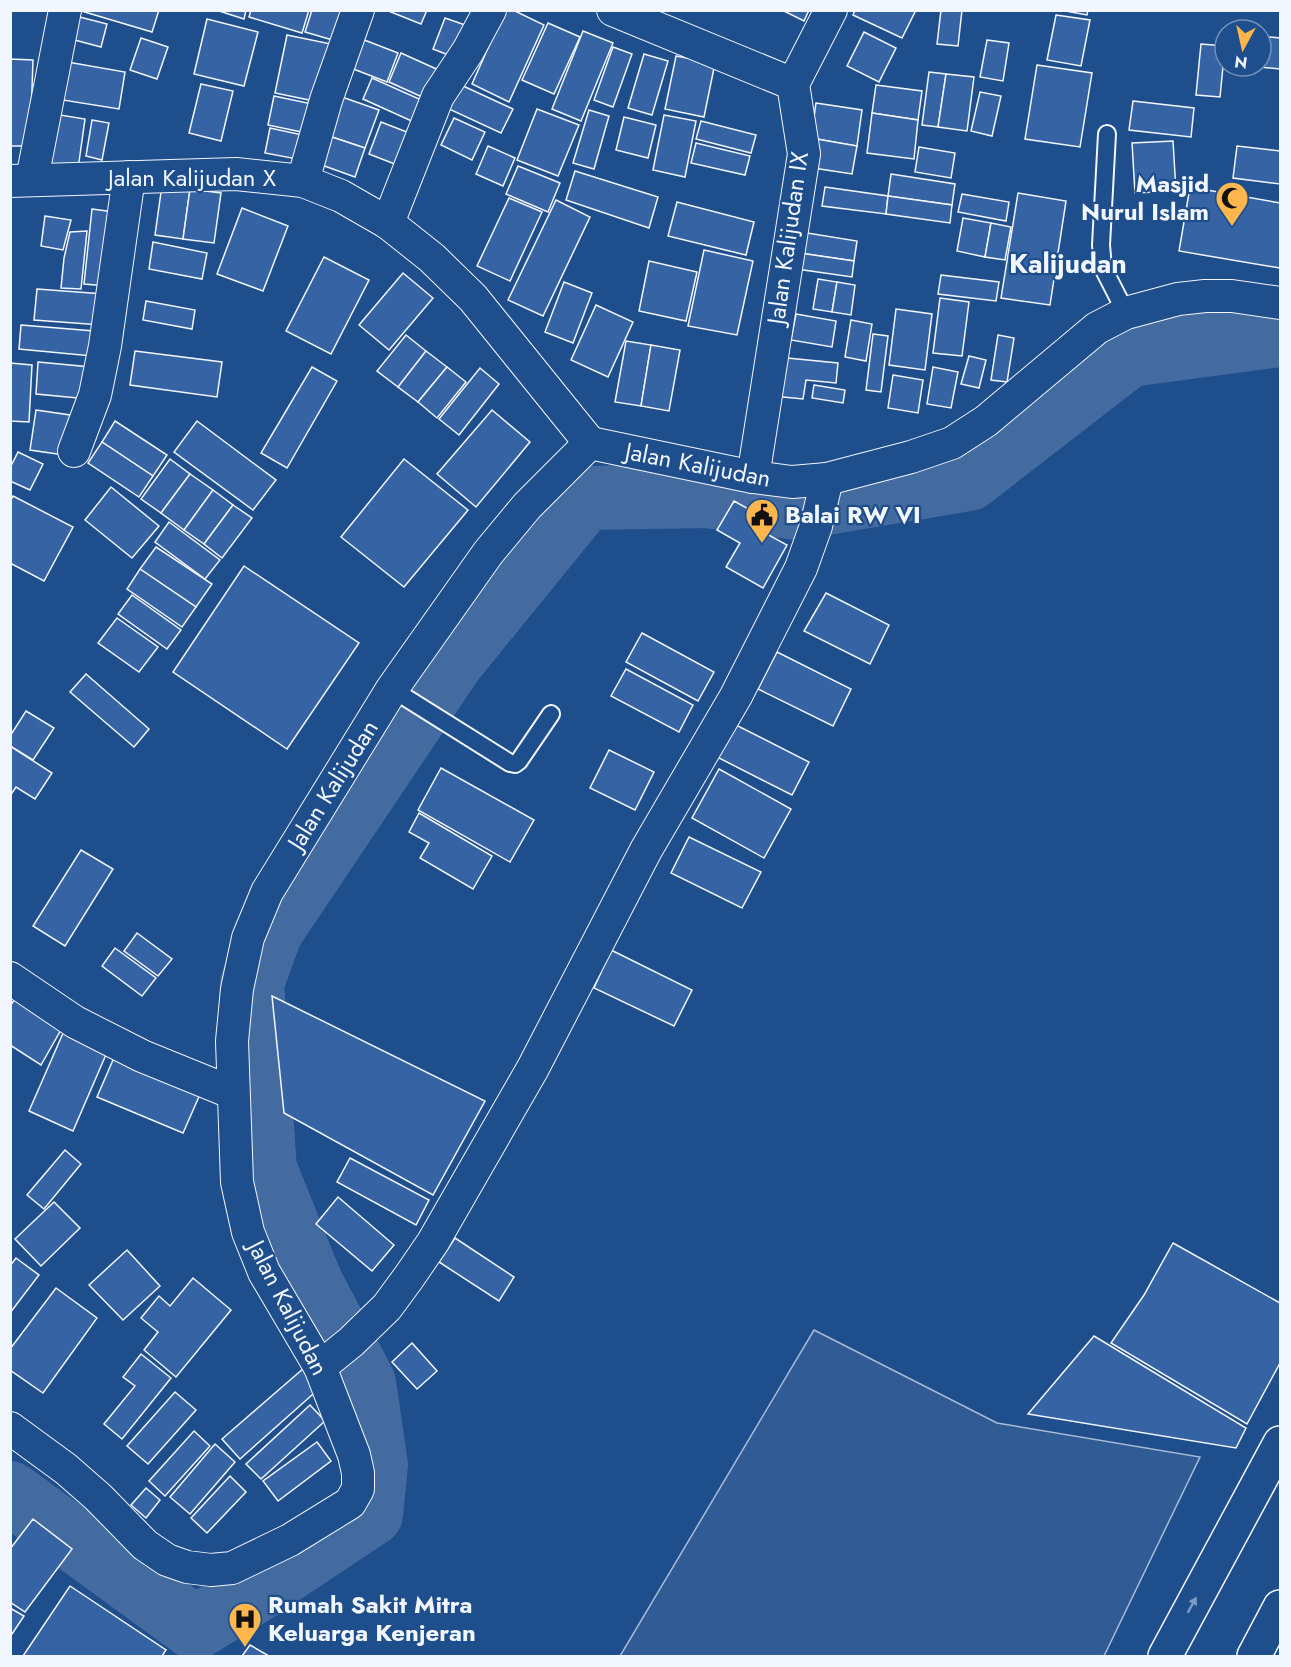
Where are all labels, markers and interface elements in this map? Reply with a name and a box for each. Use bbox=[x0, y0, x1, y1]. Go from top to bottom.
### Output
north arrow bbox=[1213, 18, 1273, 78]
text: N bbox=[1233, 50, 1249, 75]
street label: Jalan Kalijudan IX bbox=[758, 149, 817, 329]
street label: Jalan Kalijudan X bbox=[105, 160, 277, 195]
place label: Masjid Nurul Islam bbox=[1081, 166, 1209, 229]
mosque icon: Masjid Nurul Islam bbox=[1214, 180, 1250, 227]
district label: Kalijudan bbox=[1009, 244, 1127, 283]
street label: Jalan Kalijudan bbox=[619, 433, 774, 496]
public building icon: Balai RW VI bbox=[744, 497, 780, 544]
place label: Balai RW VI bbox=[785, 497, 921, 532]
street label: Jalan Kalijudan bbox=[277, 713, 386, 859]
street label: Jalan Kalijudan bbox=[238, 1231, 338, 1381]
place label: Rumah Sakit Mitra Keluarga Kenjeran bbox=[268, 1587, 476, 1650]
one-way arrow bbox=[1187, 1596, 1197, 1613]
hospital icon: Rumah Sakit Mitra Keluarga Kenjeran bbox=[227, 1601, 263, 1648]

